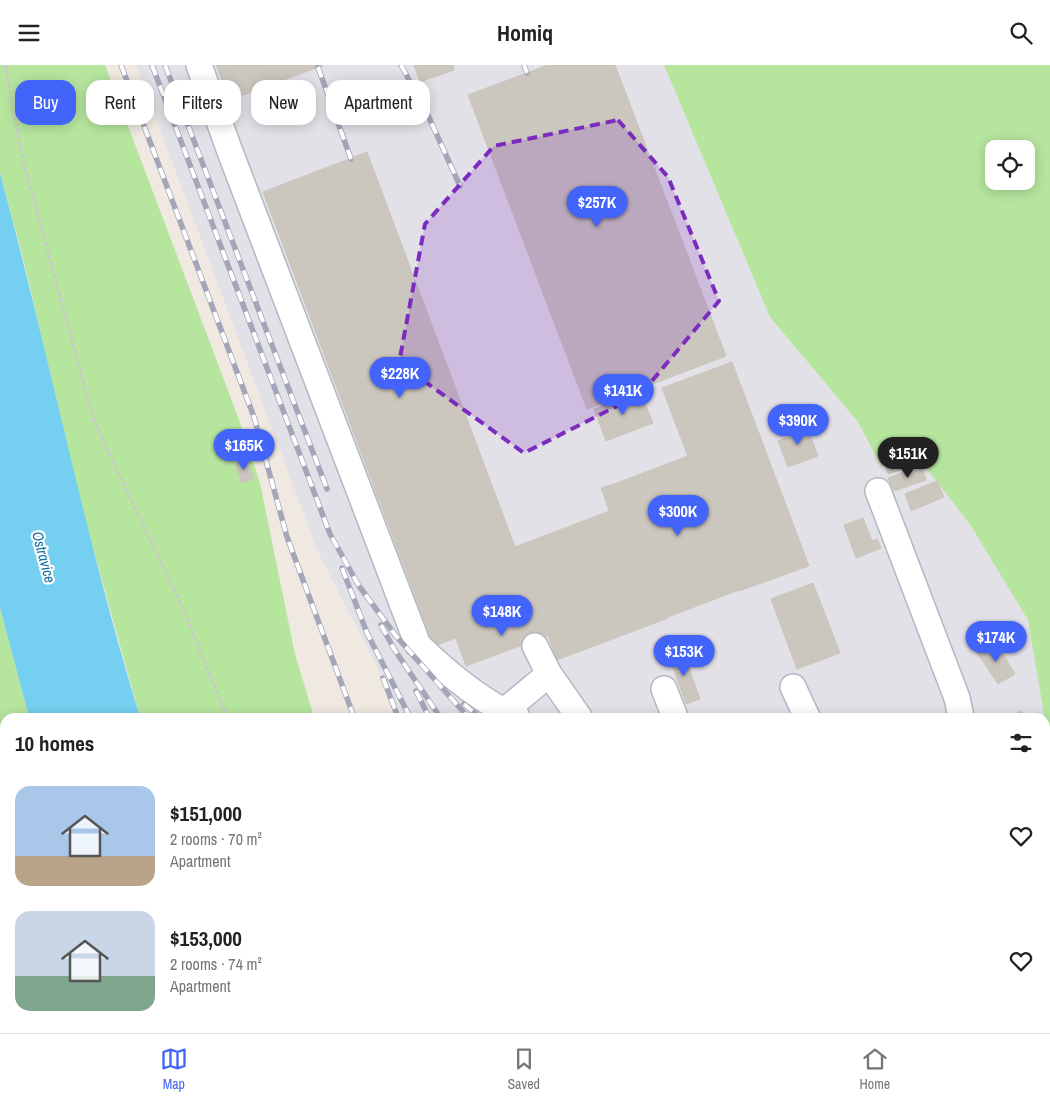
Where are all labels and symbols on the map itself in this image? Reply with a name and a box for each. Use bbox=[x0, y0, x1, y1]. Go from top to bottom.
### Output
pin: $257K bbox=[562, 185, 632, 228]
pin: $228K bbox=[365, 357, 435, 399]
pin: $141K bbox=[588, 373, 658, 416]
pin: $390K bbox=[763, 403, 833, 446]
pin: $165K bbox=[209, 429, 279, 471]
pin: $151K bbox=[873, 437, 943, 479]
pin: $300K bbox=[643, 495, 713, 537]
water label: Ostravice bbox=[27, 529, 61, 585]
pin: $148K bbox=[467, 595, 537, 637]
pin: $174K bbox=[961, 621, 1031, 663]
pin: $153K bbox=[649, 635, 719, 677]

